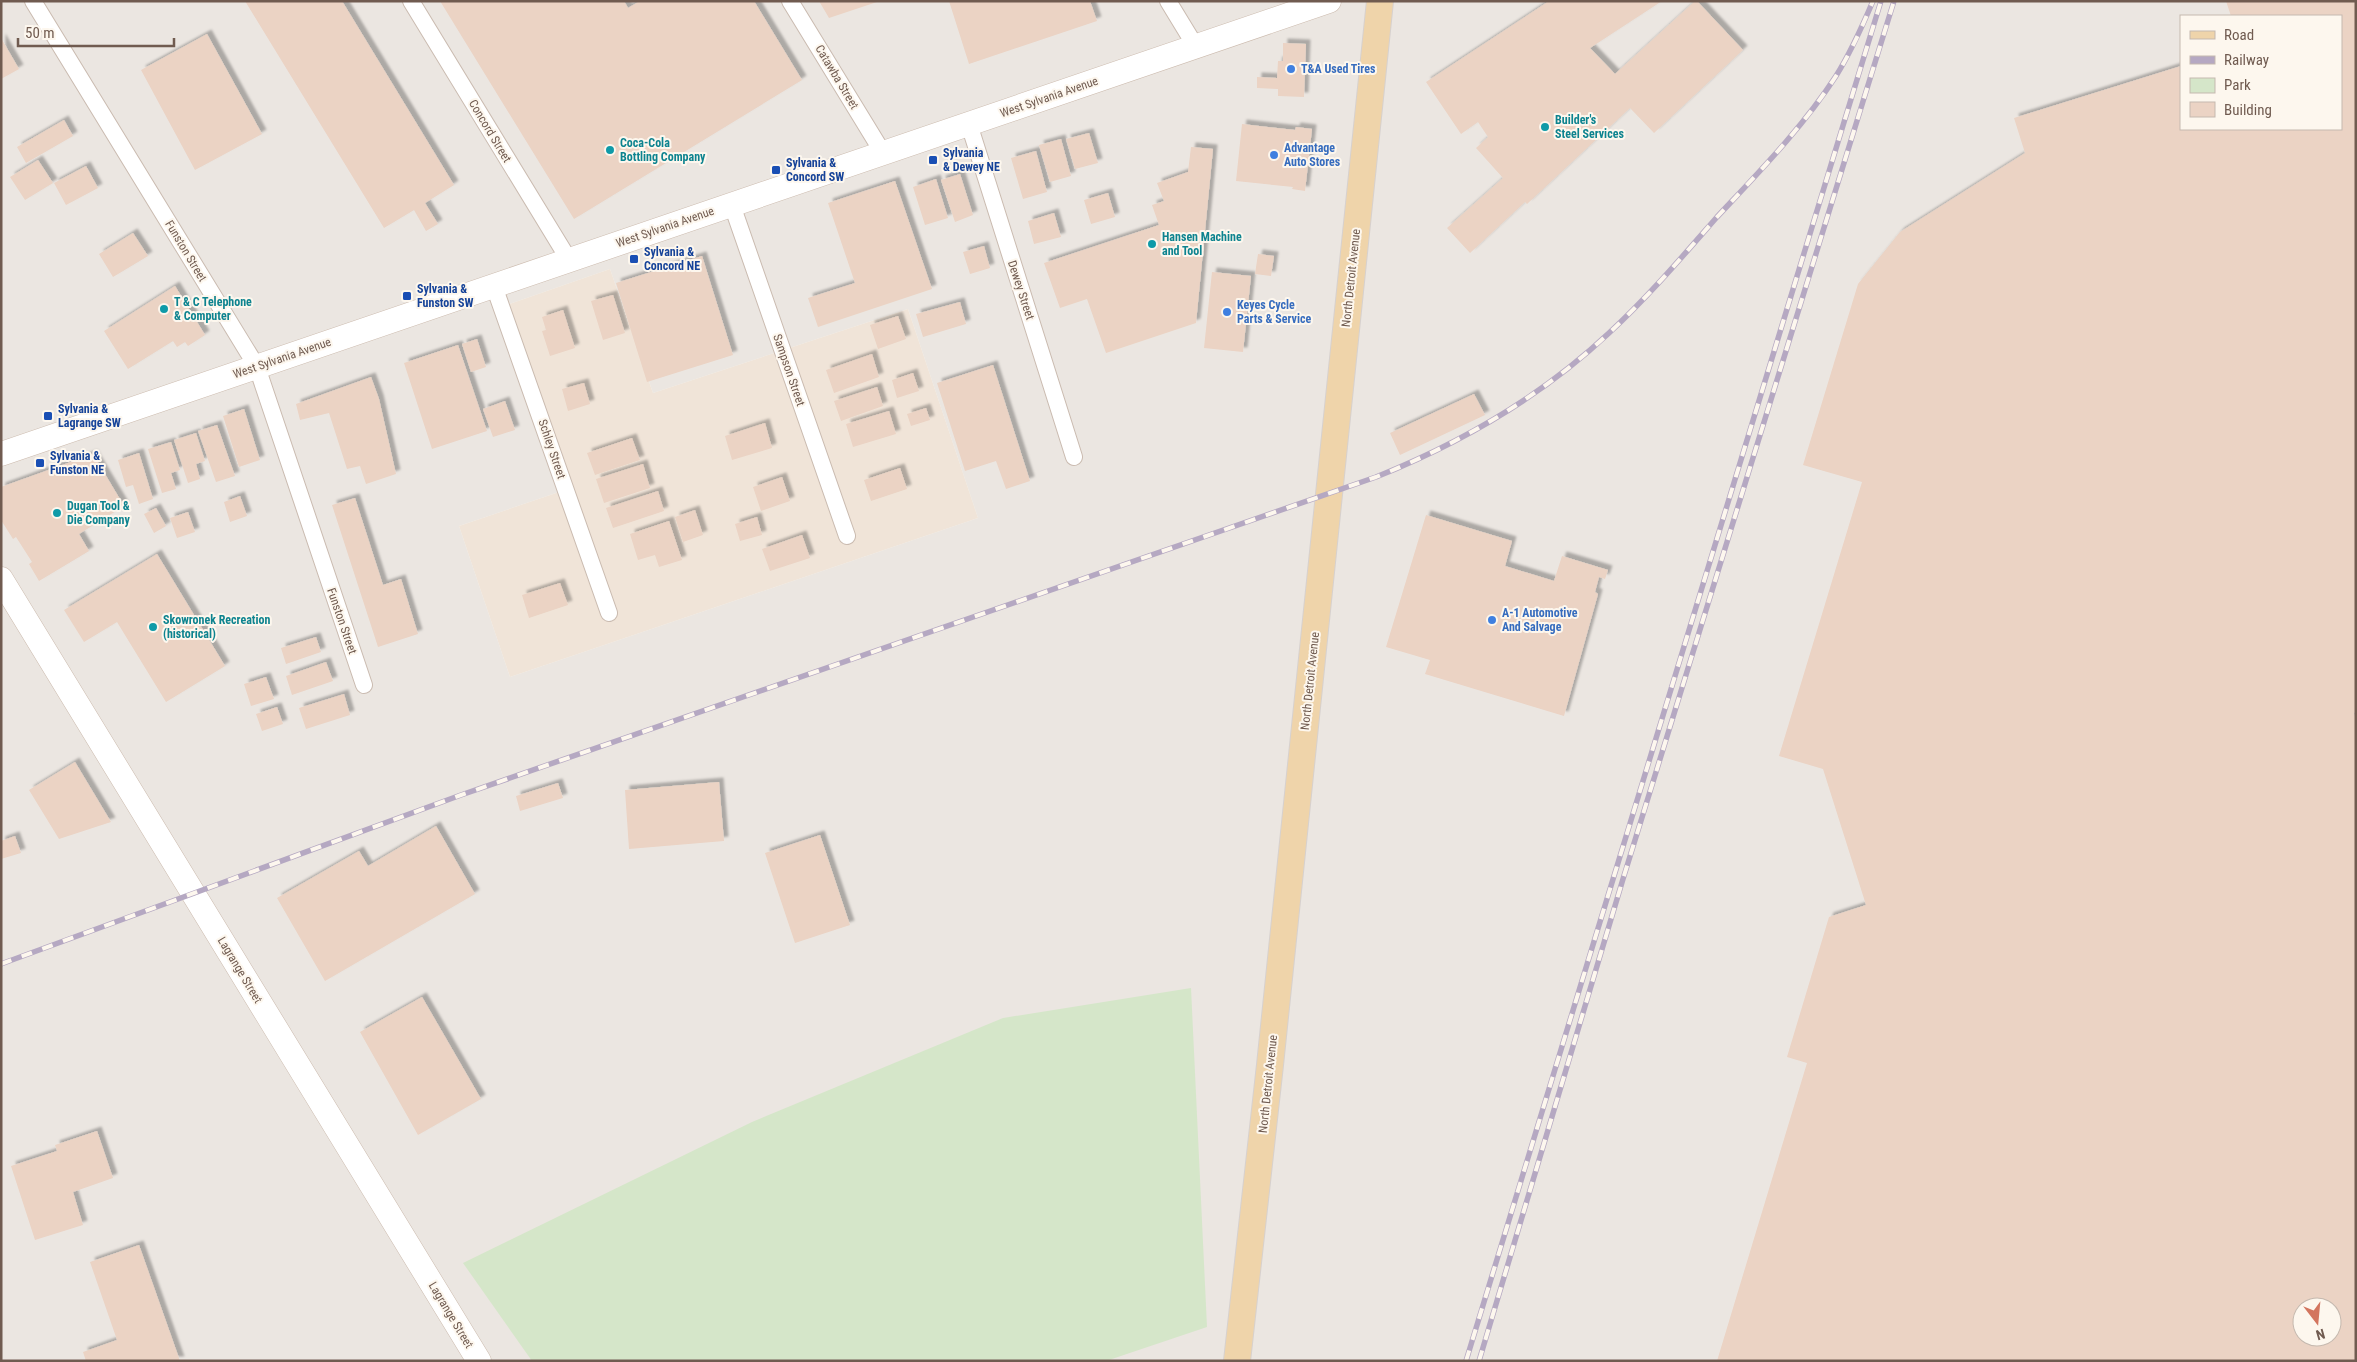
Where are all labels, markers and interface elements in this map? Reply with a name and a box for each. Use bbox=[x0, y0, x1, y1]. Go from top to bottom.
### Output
scale bar bbox=[18, 15, 174, 47]
legend bbox=[2180, 15, 2342, 130]
text: 50 m bbox=[25, 24, 55, 42]
text: Road bbox=[2224, 26, 2254, 44]
street label: Catawba Street bbox=[812, 42, 862, 112]
text: Railway bbox=[2224, 51, 2269, 69]
place label: T&A Used Tires bbox=[1301, 62, 1376, 76]
marker: T&A Used Tires bbox=[1285, 63, 1297, 75]
street label: West Sylvania Avenue bbox=[998, 74, 1100, 120]
text: Park bbox=[2224, 76, 2251, 94]
street label: Concord Street bbox=[466, 97, 514, 165]
text: Building bbox=[2224, 101, 2272, 119]
place label: Builder's Steel Services bbox=[1555, 113, 1624, 141]
marker: Builder's Steel Services bbox=[1539, 121, 1551, 133]
place label: Coca-Cola Bottling Company bbox=[620, 136, 706, 164]
place label: Advantage Auto Stores bbox=[1284, 141, 1341, 169]
marker: Coca-Cola Bottling Company bbox=[604, 144, 616, 156]
place label: Sylvania & Dewey NE bbox=[943, 146, 1000, 174]
marker: Advantage Auto Stores bbox=[1268, 149, 1280, 161]
marker: Sylvania & Dewey NE bbox=[927, 154, 939, 166]
place label: Sylvania & Concord SW bbox=[786, 156, 844, 184]
marker: Sylvania & Concord SW bbox=[770, 164, 782, 176]
street label: West Sylvania Avenue bbox=[614, 204, 716, 250]
street label: Funston Street bbox=[162, 218, 210, 285]
street label: North Detroit Avenue bbox=[1339, 228, 1363, 328]
place label: Hansen Machine and Tool bbox=[1162, 230, 1242, 258]
marker: Hansen Machine and Tool bbox=[1146, 238, 1158, 250]
place label: Sylvania & Concord NE bbox=[644, 245, 700, 273]
marker: Sylvania & Concord NE bbox=[628, 253, 640, 265]
street label: Dewey Street bbox=[1005, 258, 1037, 322]
place label: Sylvania & Funston SW bbox=[417, 282, 473, 310]
marker: Sylvania & Funston SW bbox=[401, 290, 413, 302]
place label: T & C Telephone & Computer bbox=[174, 295, 252, 323]
place label: Keyes Cycle Parts & Service bbox=[1237, 298, 1312, 326]
marker: T & C Telephone & Computer bbox=[158, 303, 170, 315]
marker: Keyes Cycle Parts & Service bbox=[1221, 306, 1233, 318]
street label: Sampson Street bbox=[770, 332, 808, 408]
street label: West Sylvania Avenue bbox=[231, 335, 333, 381]
place label: Sylvania & Lagrange SW bbox=[58, 402, 121, 430]
marker: Sylvania & Lagrange SW bbox=[42, 410, 54, 422]
street label: Schley Street bbox=[535, 418, 569, 481]
place label: Sylvania & Funston NE bbox=[50, 449, 104, 477]
marker: Sylvania & Funston NE bbox=[34, 457, 46, 469]
place label: Dugan Tool & Die Company bbox=[67, 499, 131, 527]
marker: Dugan Tool & Die Company bbox=[51, 507, 63, 519]
street label: Funston Street bbox=[324, 586, 360, 656]
place label: A-1 Automotive And Salvage bbox=[1502, 606, 1578, 634]
place label: Skowronek Recreation (historical) bbox=[163, 613, 270, 641]
marker: A-1 Automotive And Salvage bbox=[1486, 614, 1498, 626]
marker: Skowronek Recreation (historical) bbox=[147, 621, 159, 633]
street label: North Detroit Avenue bbox=[1298, 631, 1322, 731]
street label: Lagrange Street bbox=[215, 934, 265, 1006]
street label: North Detroit Avenue bbox=[1256, 1034, 1280, 1134]
street label: Lagrange Street bbox=[426, 1279, 476, 1351]
north arrow bbox=[2292, 1297, 2342, 1347]
text: N bbox=[2314, 1326, 2327, 1343]

